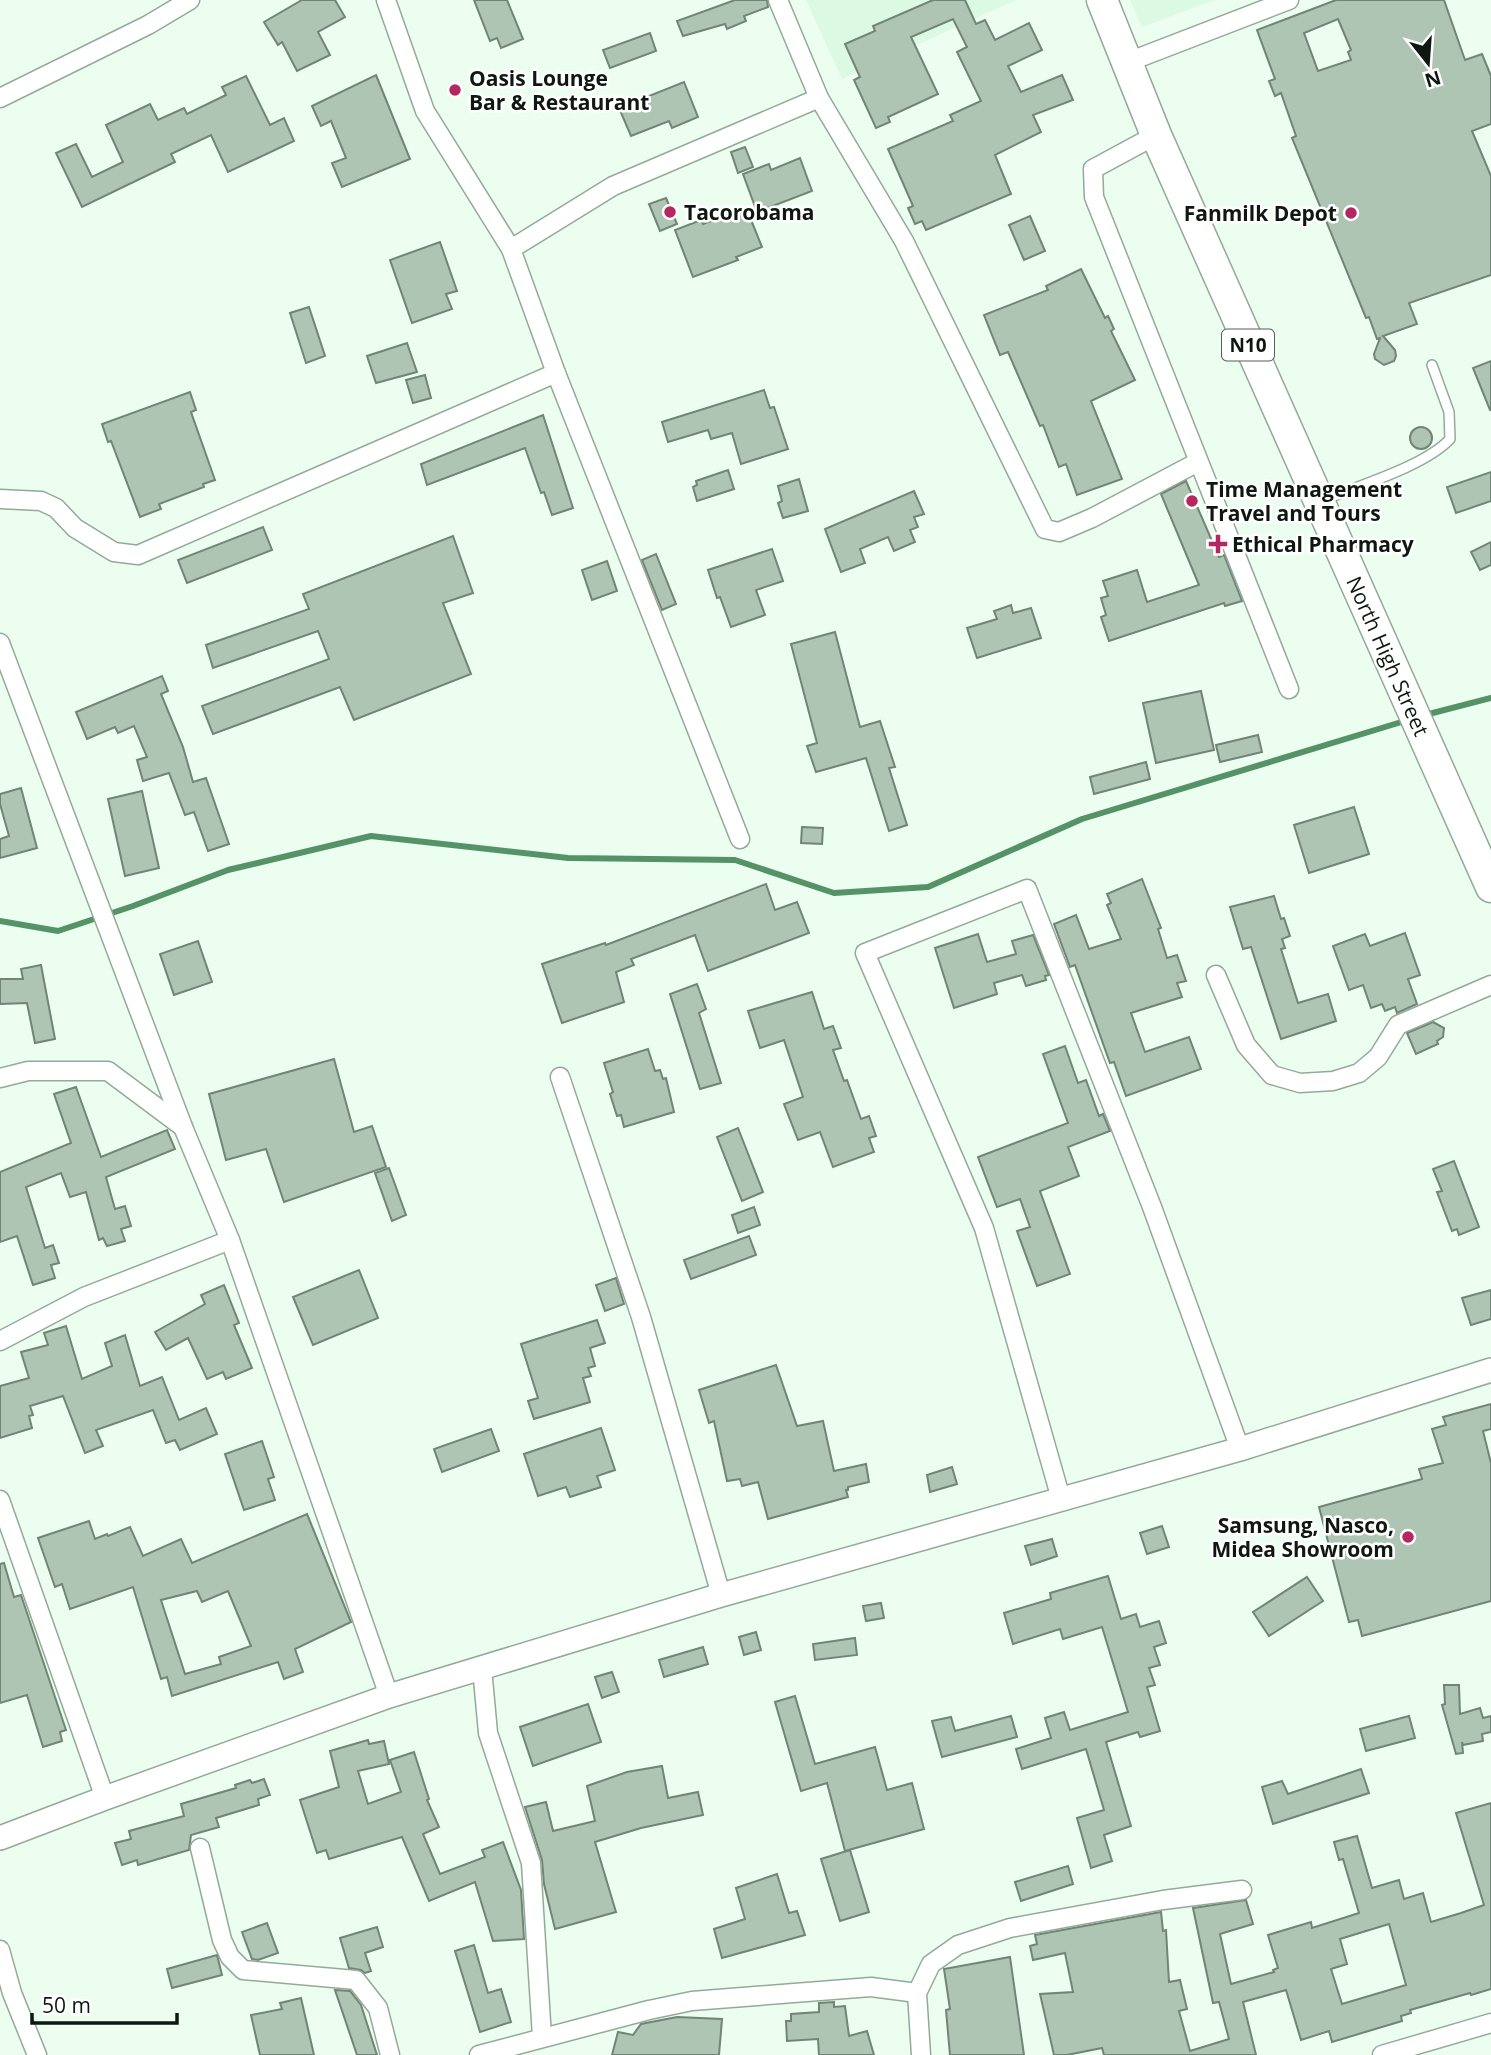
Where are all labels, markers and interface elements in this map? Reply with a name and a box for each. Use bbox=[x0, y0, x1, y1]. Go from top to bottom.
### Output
north arrow bbox=[1393, 28, 1463, 98]
place label: Oasis Lounge Bar & Restaurant bbox=[469, 64, 649, 116]
text: N bbox=[1422, 65, 1444, 94]
marker: Oasis Lounge Bar & Restaurant bbox=[447, 82, 463, 98]
place label: Tacorobama bbox=[684, 198, 814, 226]
place label: Fanmilk Depot bbox=[1184, 199, 1337, 227]
marker: Tacorobama bbox=[662, 204, 678, 220]
marker: Fanmilk Depot bbox=[1343, 205, 1359, 221]
road number: N10 bbox=[1222, 330, 1274, 360]
place label: Time Management Travel and Tours bbox=[1206, 475, 1402, 527]
marker: Time Management Travel and Tours bbox=[1184, 493, 1200, 509]
place label: Ethical Pharmacy bbox=[1232, 530, 1414, 558]
marker: Ethical Pharmacy bbox=[1210, 536, 1226, 552]
street label: North High Street bbox=[1340, 572, 1436, 740]
place label: Samsung, Nasco, Midea Showroom bbox=[1211, 1511, 1394, 1563]
marker: Samsung, Nasco, Midea Showroom bbox=[1400, 1529, 1416, 1545]
scale bar bbox=[32, 1982, 177, 2026]
text: 50 m bbox=[42, 1991, 91, 2019]

